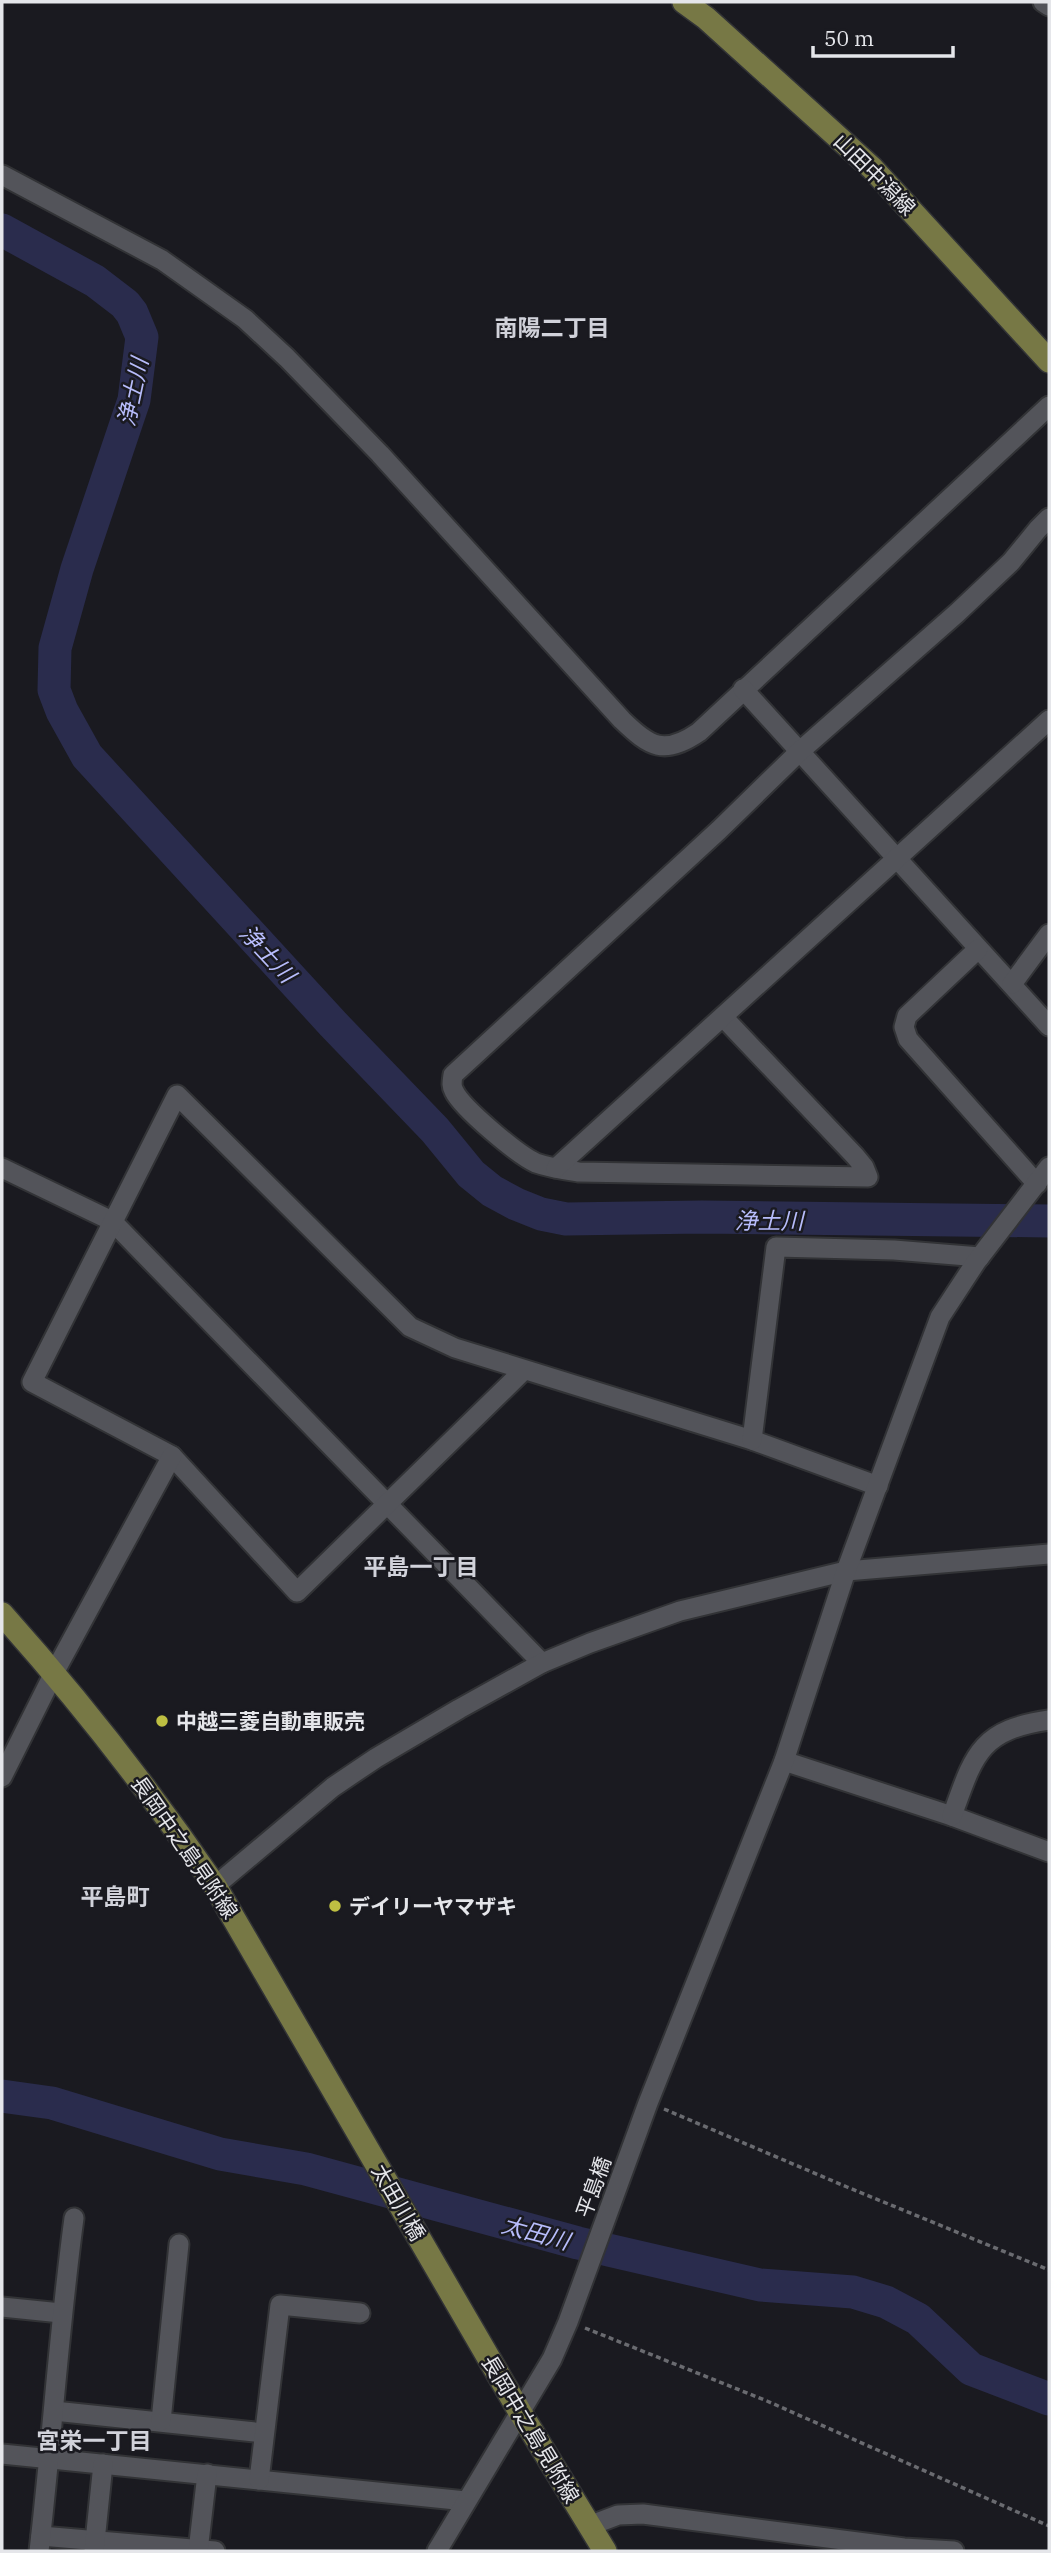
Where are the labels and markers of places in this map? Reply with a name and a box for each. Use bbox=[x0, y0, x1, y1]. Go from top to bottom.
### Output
place label: 中越三菱自動車販売 bbox=[176, 1707, 365, 1735]
marker: 中越三菱自動車販売 bbox=[154, 1713, 170, 1729]
place label: デイリーヤマザキ bbox=[349, 1892, 517, 1920]
marker: デイリーヤマザキ bbox=[327, 1898, 343, 1914]

